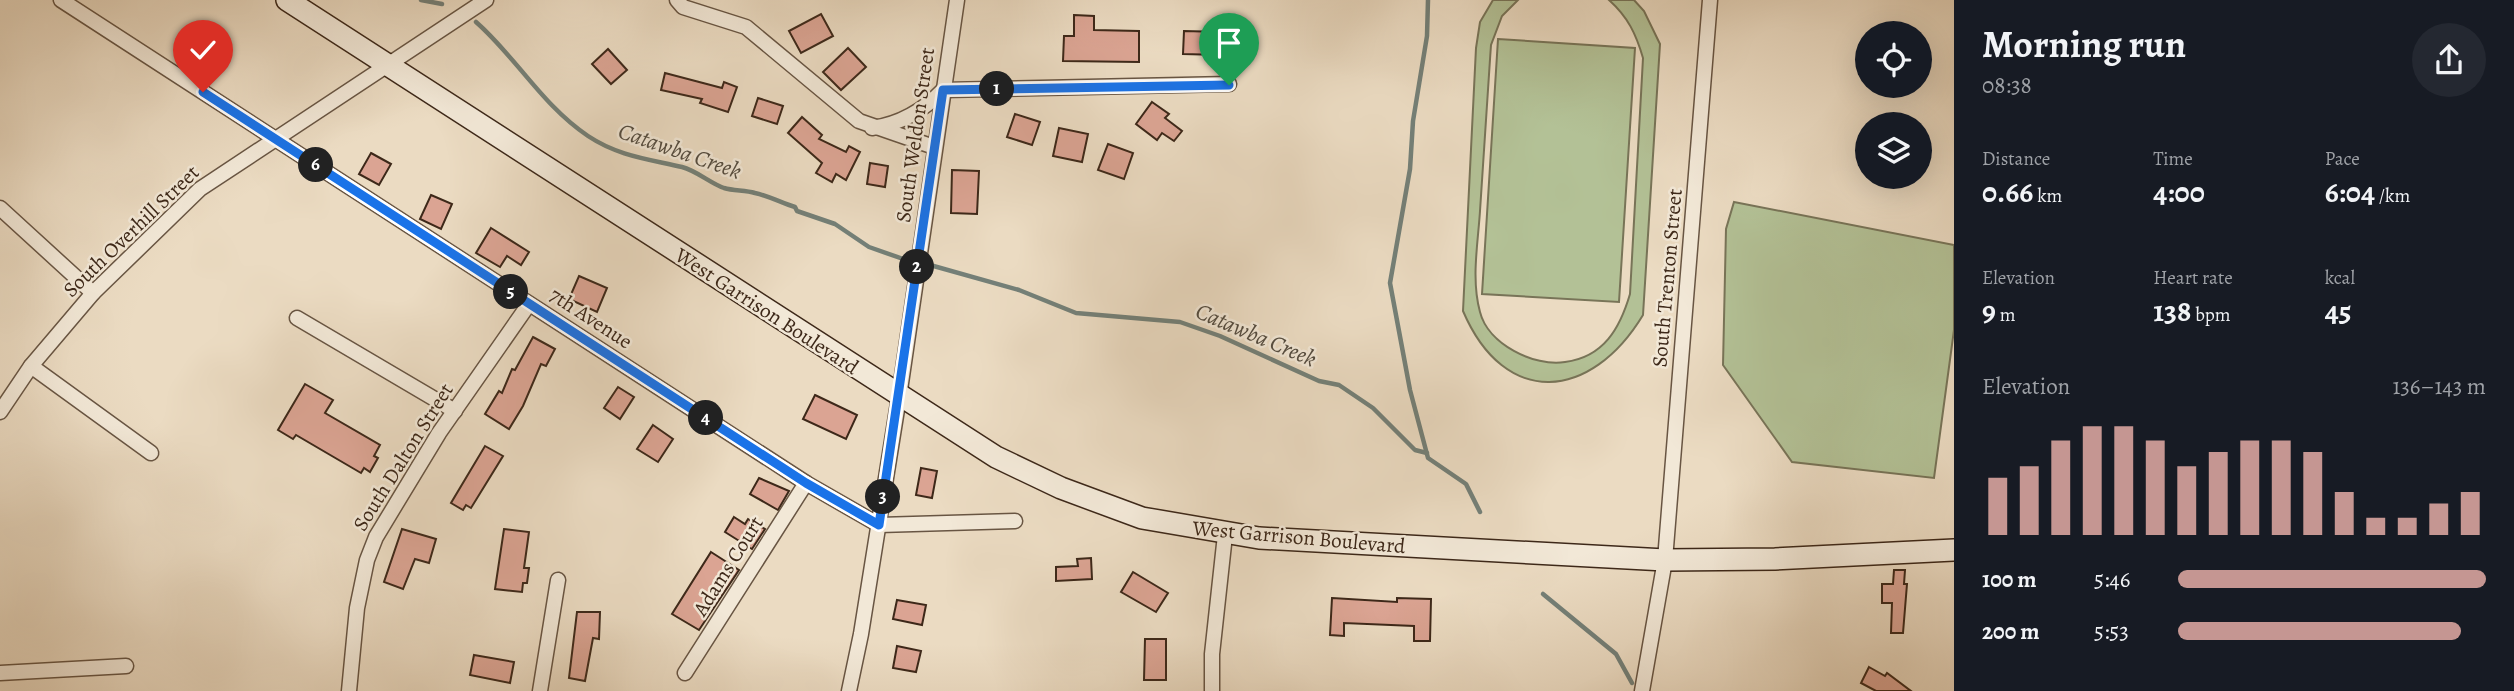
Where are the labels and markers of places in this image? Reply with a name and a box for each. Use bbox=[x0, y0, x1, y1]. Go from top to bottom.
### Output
pin bbox=[1199, 13, 1259, 85]
pin bbox=[173, 20, 233, 92]
pin: 1 bbox=[979, 72, 1014, 106]
pin: 6 bbox=[298, 148, 334, 182]
pin: 2 bbox=[900, 250, 934, 284]
pin: 5 bbox=[494, 274, 528, 310]
pin: 4 bbox=[688, 400, 724, 436]
pin: 3 bbox=[866, 480, 900, 514]

